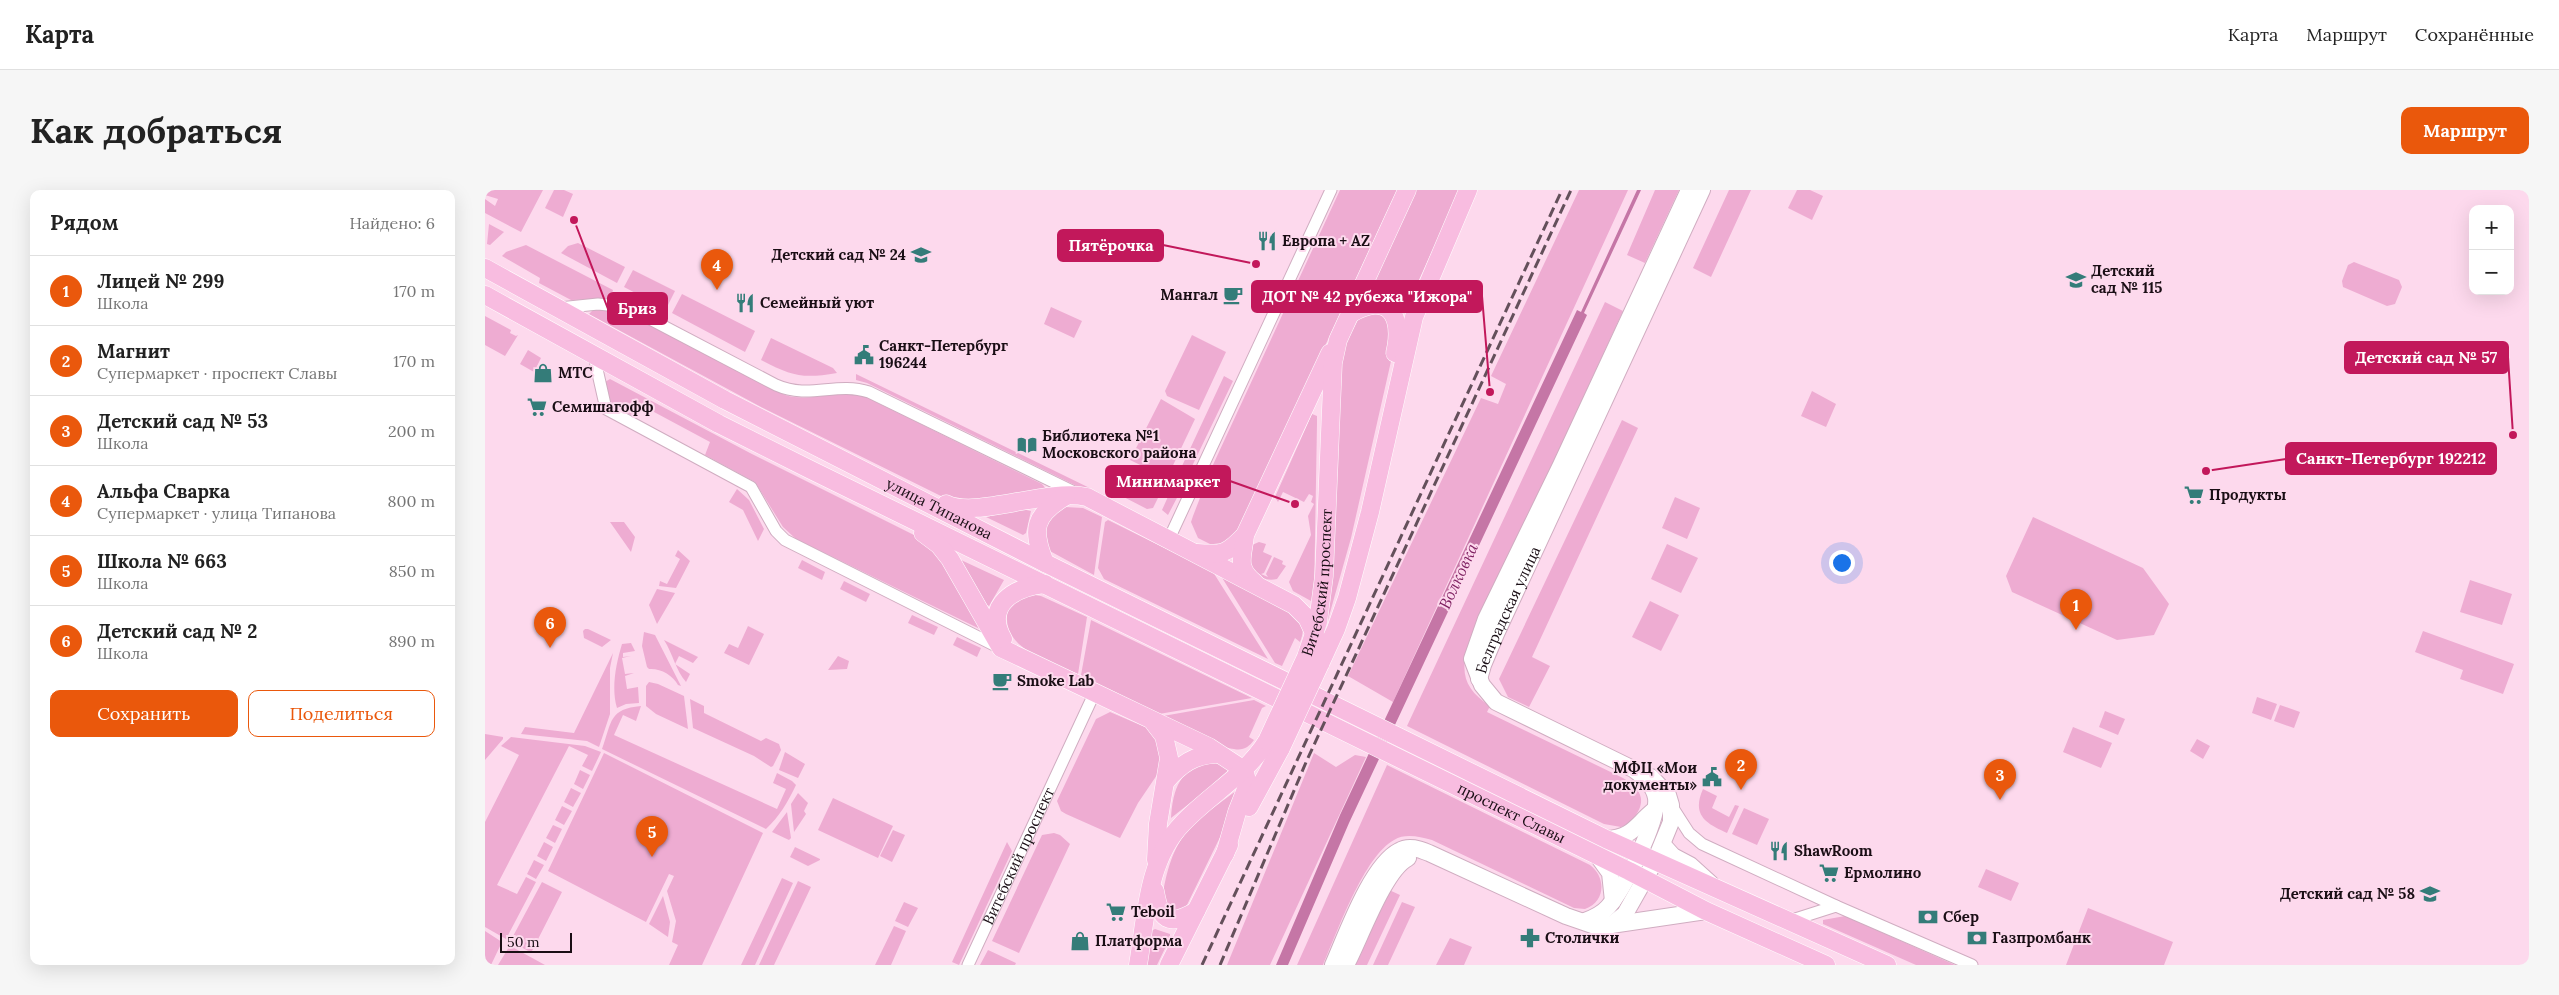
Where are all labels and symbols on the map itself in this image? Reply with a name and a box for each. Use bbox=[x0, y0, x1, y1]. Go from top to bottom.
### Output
callout: Пятёрочка bbox=[1058, 230, 1163, 261]
restaurant icon: Европа + AZ bbox=[1256, 230, 1278, 252]
place label: Европа + AZ bbox=[1282, 231, 1370, 250]
text: Пятёрочка bbox=[1068, 235, 1154, 255]
school or university icon: Детский сад № 24 bbox=[910, 244, 932, 266]
place label: Детский сад № 24 bbox=[771, 245, 906, 264]
pin: 4 bbox=[701, 249, 733, 290]
place label: Детский сад № 115 bbox=[2091, 261, 2162, 297]
school or university icon: Детский сад № 115 bbox=[2065, 269, 2087, 291]
callout: ДОТ № 42 рубежа "Ижора" bbox=[1252, 281, 1482, 312]
cafe icon: Мангал bbox=[1222, 284, 1244, 306]
place label: Мангал bbox=[1160, 285, 1218, 304]
text: ДОТ № 42 рубежа "Ижора" bbox=[1262, 286, 1472, 306]
restaurant icon: Семейный уют bbox=[734, 292, 756, 314]
callout: Бриз bbox=[608, 293, 667, 324]
place label: Семейный уют bbox=[760, 293, 874, 312]
text: Бриз bbox=[617, 298, 657, 318]
place label: Санкт-Петербург 196244 bbox=[879, 336, 1008, 372]
callout: Детский сад № 57 bbox=[2345, 342, 2508, 373]
public building icon: Санкт-Петербург 196244 bbox=[853, 344, 875, 366]
text: Детский сад № 57 bbox=[2355, 347, 2498, 367]
shop icon: МТС bbox=[532, 362, 554, 384]
place label: МТС bbox=[558, 363, 593, 382]
supermarket icon: Семишагофф bbox=[526, 396, 548, 418]
place label: Семишагофф bbox=[552, 397, 654, 416]
place label: Библиотека №1 Московского района bbox=[1042, 426, 1196, 462]
library icon: Библиотека №1 Московского района bbox=[1016, 434, 1038, 456]
callout: Санкт-Петербург 192212 bbox=[2286, 443, 2496, 474]
text: Санкт-Петербург 192212 bbox=[2296, 448, 2486, 468]
callout: Минимаркет bbox=[1106, 466, 1230, 497]
text: Минимаркет bbox=[1116, 471, 1221, 491]
street label: улица Типанова bbox=[883, 474, 996, 544]
supermarket icon: Продукты bbox=[2183, 484, 2205, 506]
place label: Продукты bbox=[2209, 485, 2286, 504]
street label: Витебский проспект bbox=[1297, 508, 1336, 659]
water label: Волковка bbox=[1434, 540, 1482, 612]
street label: Белградская улица bbox=[1471, 543, 1545, 676]
your location bbox=[1829, 550, 1855, 576]
pin: 1 bbox=[2060, 589, 2092, 630]
pin: 6 bbox=[534, 607, 566, 648]
cafe icon: Smoke Lab bbox=[991, 670, 1013, 692]
place label: Smoke Lab bbox=[1017, 671, 1095, 690]
pin: 2 bbox=[1725, 749, 1757, 790]
place label: МФЦ «Мои документы» bbox=[1603, 758, 1698, 794]
pin: 3 bbox=[1984, 759, 2016, 800]
public building icon: МФЦ «Мои документы» bbox=[1701, 766, 1723, 788]
street label: проспект Славы bbox=[1454, 778, 1569, 847]
street label: Витебский проспект bbox=[978, 784, 1058, 928]
pin: 5 bbox=[636, 816, 668, 857]
restaurant icon: ShawRoom bbox=[1768, 840, 1790, 862]
place label: ShawRoom bbox=[1794, 841, 1873, 860]
supermarket icon: Ермолино bbox=[1818, 862, 1840, 884]
place label: Ермолино bbox=[1844, 863, 1922, 882]
school or university icon: Детский сад № 58 bbox=[2419, 883, 2441, 905]
place label: Детский сад № 58 bbox=[2280, 884, 2415, 903]
supermarket icon: Teboil bbox=[1105, 901, 1127, 923]
place label: Teboil bbox=[1131, 902, 1175, 921]
bank icon: Сбер bbox=[1917, 906, 1939, 928]
place label: Сбер bbox=[1943, 907, 1979, 926]
pharmacy icon: Столички bbox=[1519, 927, 1541, 949]
bank icon: Газпромбанк bbox=[1966, 927, 1988, 949]
place label: Столички bbox=[1545, 928, 1619, 947]
place label: Газпромбанк bbox=[1992, 928, 2091, 947]
scale bar bbox=[500, 930, 573, 953]
shop icon: Платформа bbox=[1069, 930, 1091, 952]
place label: Платформа bbox=[1095, 931, 1182, 950]

